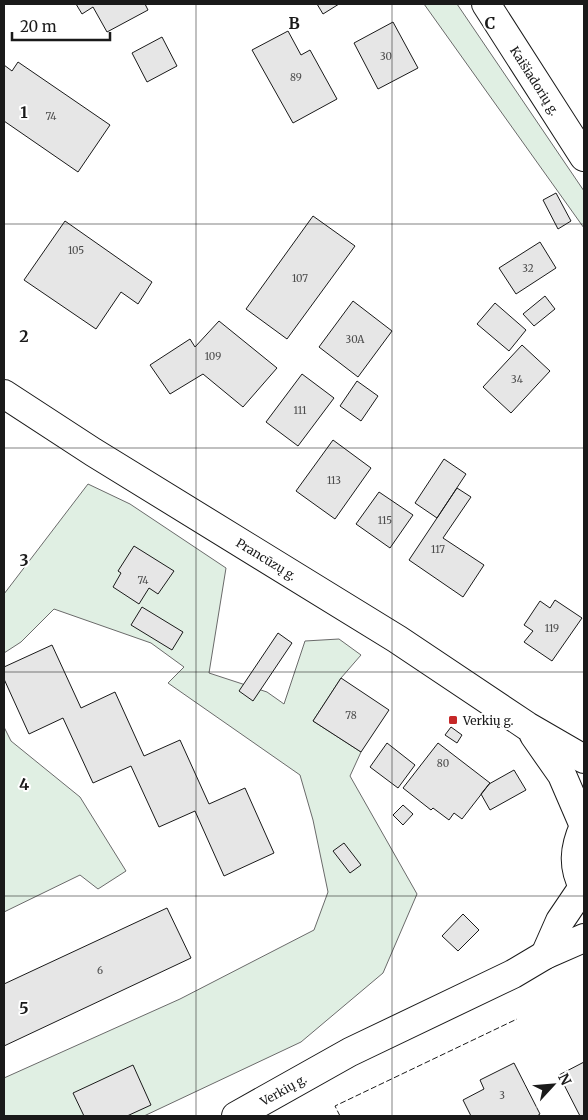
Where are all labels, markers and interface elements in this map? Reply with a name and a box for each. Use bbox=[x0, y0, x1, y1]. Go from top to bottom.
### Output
scale bar bbox=[12, 10, 110, 42]
text: B bbox=[288, 13, 300, 33]
text: C bbox=[485, 13, 495, 33]
text: 20 m bbox=[20, 17, 57, 36]
street label: Kaišiadorių g. bbox=[507, 43, 563, 118]
house number: 30 bbox=[380, 50, 392, 63]
house number: 89 bbox=[290, 71, 302, 84]
text: 1 bbox=[20, 102, 28, 122]
house number: 74 bbox=[46, 110, 57, 123]
house number: 105 bbox=[68, 244, 84, 257]
house number: 32 bbox=[522, 262, 534, 275]
house number: 107 bbox=[292, 272, 308, 285]
text: 2 bbox=[19, 326, 29, 346]
house number: 30A bbox=[346, 333, 365, 346]
house number: 109 bbox=[205, 350, 221, 363]
house number: 34 bbox=[511, 373, 523, 386]
house number: 111 bbox=[294, 404, 307, 417]
house number: 113 bbox=[327, 474, 341, 487]
house number: 115 bbox=[378, 514, 392, 527]
street label: Prancūzų g. bbox=[234, 535, 299, 583]
house number: 117 bbox=[431, 543, 445, 556]
text: 3 bbox=[19, 550, 29, 570]
house number: 74 bbox=[138, 574, 149, 587]
house number: 119 bbox=[545, 622, 559, 635]
house number: 78 bbox=[345, 709, 357, 722]
place label: Verkių g. bbox=[462, 713, 514, 728]
marker: Verkių g. bbox=[447, 714, 459, 726]
house number: 80 bbox=[437, 757, 449, 770]
text: 4 bbox=[19, 774, 29, 794]
house number: 6 bbox=[97, 964, 103, 977]
text: 5 bbox=[19, 998, 29, 1018]
north arrow bbox=[528, 1060, 578, 1110]
text: N bbox=[554, 1070, 575, 1088]
street label: Verkių g. bbox=[256, 1071, 309, 1109]
house number: 3 bbox=[499, 1089, 505, 1102]

